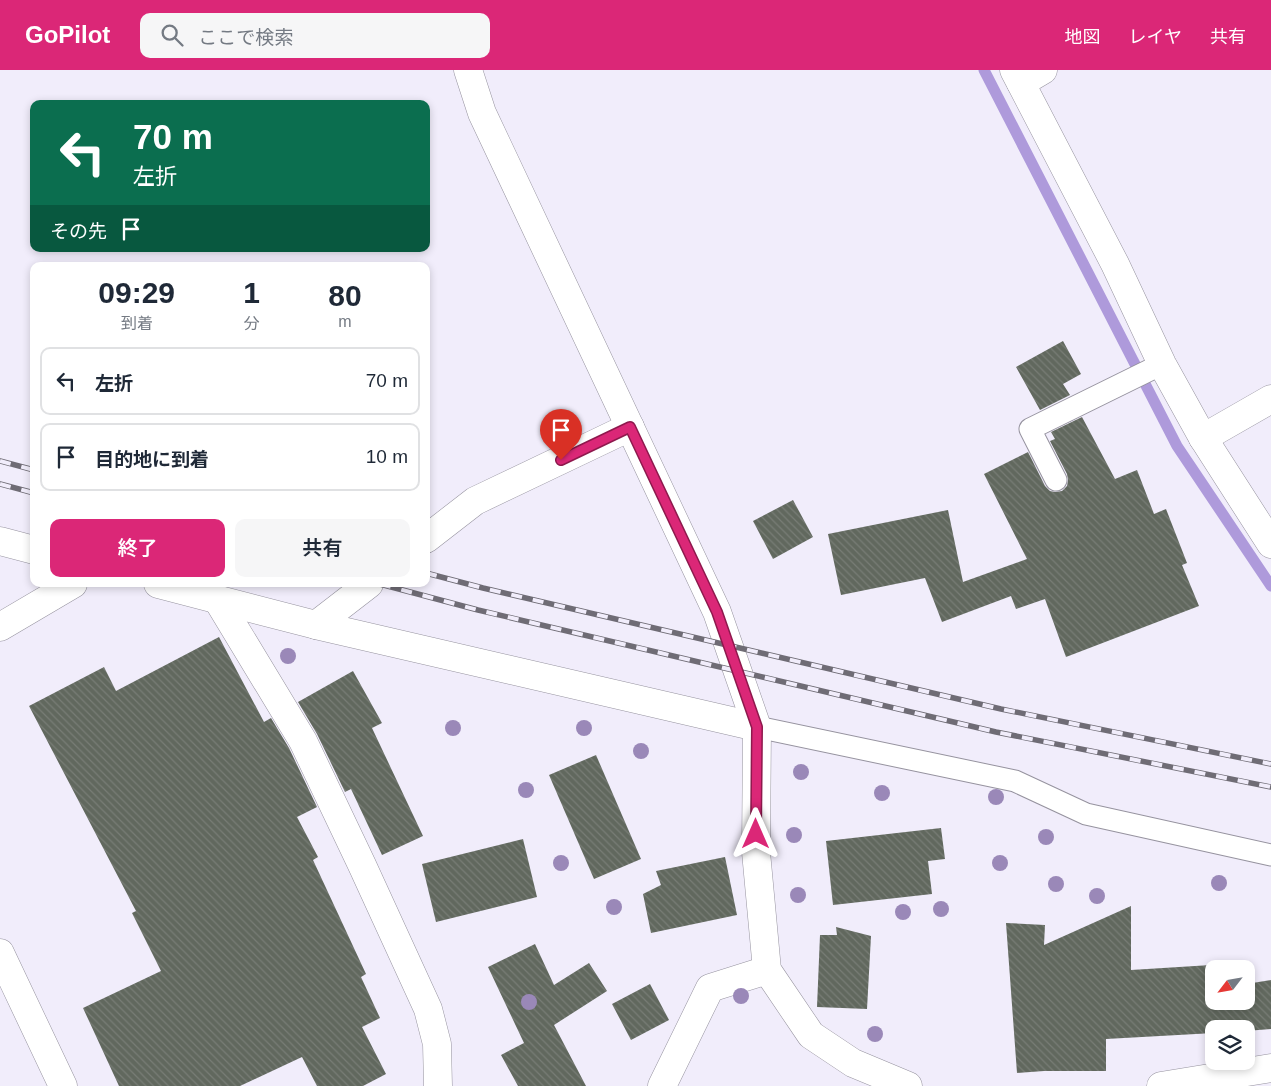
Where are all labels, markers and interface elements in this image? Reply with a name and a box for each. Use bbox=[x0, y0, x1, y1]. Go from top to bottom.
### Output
search box bbox=[140, 13, 490, 58]
text: GoPilot bbox=[25, 21, 110, 48]
icon: search bbox=[158, 21, 186, 49]
text: ここで検索 bbox=[198, 27, 293, 48]
text: 地図 bbox=[1065, 27, 1101, 47]
text: レイヤ bbox=[1129, 27, 1182, 47]
text: 共有 bbox=[1210, 27, 1246, 47]
text: 70 m bbox=[133, 117, 213, 156]
icon: left bbox=[50, 120, 115, 185]
text: 左折 bbox=[133, 164, 177, 189]
icon: arrive bbox=[117, 215, 145, 243]
text: その先 bbox=[50, 221, 107, 242]
text: 09:29 bbox=[98, 276, 175, 309]
text: 1 bbox=[243, 276, 260, 309]
text: 80 bbox=[328, 279, 362, 312]
text: m bbox=[338, 313, 352, 330]
text: 到着 bbox=[121, 315, 153, 332]
text: 分 bbox=[244, 315, 260, 332]
icon: left bbox=[52, 367, 80, 395]
text: 70 m bbox=[366, 370, 408, 391]
text: 左折 bbox=[95, 373, 133, 394]
pin bbox=[540, 409, 582, 460]
icon: arrive bbox=[547, 416, 575, 444]
icon: arrive bbox=[52, 443, 80, 471]
text: 10 m bbox=[366, 446, 408, 467]
text: 目的地に到着 bbox=[95, 449, 209, 470]
button: 終了 bbox=[50, 519, 225, 577]
button: 共有 bbox=[235, 519, 410, 577]
position arrow bbox=[729, 807, 781, 859]
north arrow bbox=[1205, 960, 1255, 1010]
map controls bbox=[1205, 960, 1255, 1070]
button: layers bbox=[1205, 1020, 1255, 1070]

